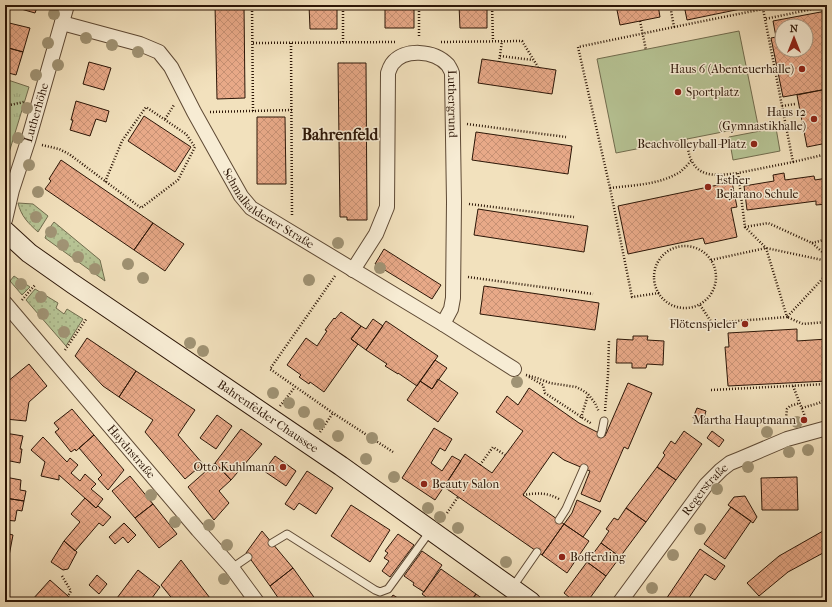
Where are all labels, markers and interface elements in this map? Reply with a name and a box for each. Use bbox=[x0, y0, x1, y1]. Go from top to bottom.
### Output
north arrow bbox=[774, 18, 814, 58]
text: N bbox=[790, 22, 799, 35]
place label: Haus 6 (Abenteuerhalle) bbox=[670, 62, 794, 76]
marker: Haus 6 (Abenteuerhalle) bbox=[797, 64, 807, 74]
street label: Luthergrund bbox=[445, 70, 460, 138]
street label: Lutherhöhe bbox=[21, 81, 51, 144]
place label: Sportplatz bbox=[686, 85, 740, 99]
marker: Sportplatz bbox=[673, 87, 683, 97]
place label: Haus 12 (Gymnastikhalle) bbox=[719, 105, 806, 133]
marker: Haus 12 (Gymnastikhalle) bbox=[809, 114, 819, 124]
district label: Bahrenfeld bbox=[302, 125, 380, 144]
place label: Beachvolleyball-Platz bbox=[637, 137, 747, 151]
marker: Beachvolleyball-Platz bbox=[749, 139, 759, 149]
street label: Schmalkaldener Straße bbox=[220, 166, 317, 251]
place label: Esther Bejarano Schule bbox=[716, 173, 799, 201]
marker: Esther Bejarano Schule bbox=[703, 182, 713, 192]
place label: Flötenspieler bbox=[670, 317, 738, 331]
marker: Flötenspieler bbox=[740, 319, 750, 329]
street label: Bahrenfelder Chaussee bbox=[215, 377, 321, 456]
place label: Martha Hauptmann bbox=[693, 413, 796, 427]
marker: Martha Hauptmann bbox=[799, 415, 809, 425]
street label: Haydnstraße bbox=[105, 422, 158, 481]
place label: Otto Kuhlmann bbox=[193, 460, 275, 474]
street label: Regerstraße bbox=[679, 460, 731, 518]
marker: Otto Kuhlmann bbox=[278, 462, 288, 472]
place label: Beauty Salon bbox=[432, 477, 499, 491]
marker: Beauty Salon bbox=[419, 479, 429, 489]
place label: Bofferding bbox=[570, 550, 626, 564]
marker: Bofferding bbox=[557, 552, 567, 562]

